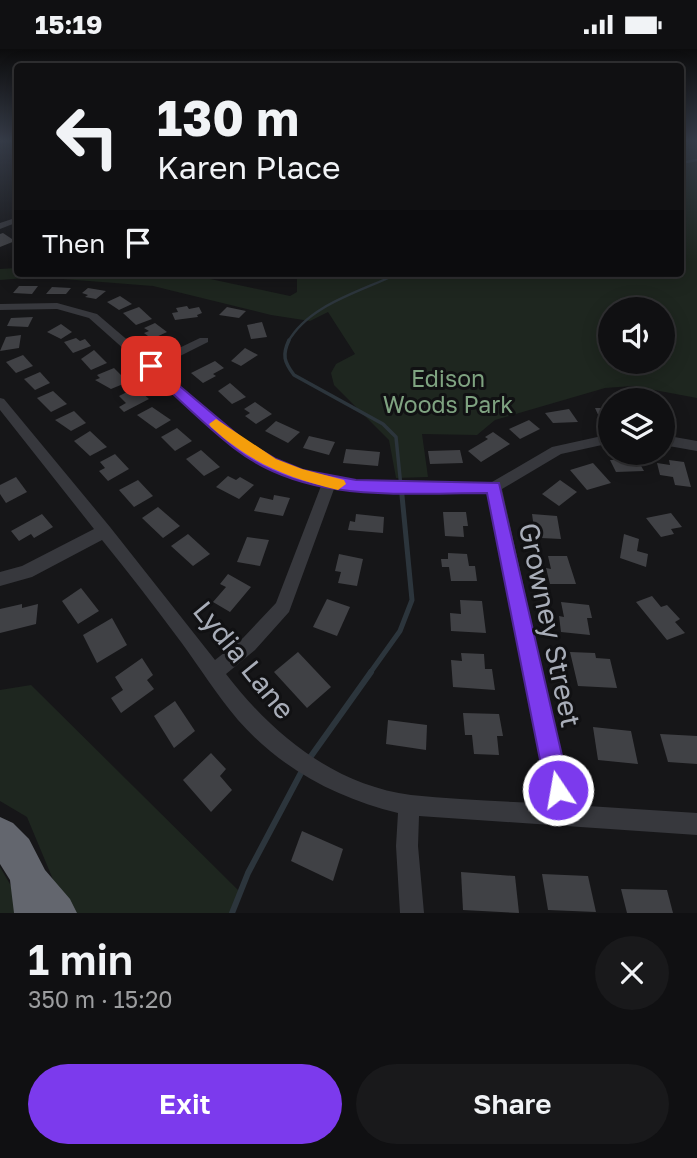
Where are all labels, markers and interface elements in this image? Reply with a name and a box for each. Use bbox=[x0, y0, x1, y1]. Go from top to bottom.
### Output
text: 15:19 bbox=[35, 9, 102, 40]
text: 130 m bbox=[157, 88, 299, 147]
icon: left bbox=[42, 91, 133, 182]
text: Karen Place bbox=[157, 148, 341, 186]
icon: arrive bbox=[119, 224, 157, 262]
text: Then bbox=[42, 228, 105, 259]
map controls bbox=[598, 297, 675, 465]
button: sound bbox=[598, 297, 675, 374]
pin bbox=[121, 336, 181, 396]
icon: arrive bbox=[132, 347, 170, 385]
park label: Edison Woods Park bbox=[383, 364, 513, 418]
button: layers bbox=[598, 388, 675, 465]
street label: Growney Street bbox=[513, 520, 588, 730]
street label: Lydia Lane bbox=[187, 594, 302, 725]
position arrow bbox=[521, 753, 595, 827]
text: 1 min bbox=[28, 934, 133, 984]
button: close bbox=[595, 936, 669, 1010]
text: 350 m · 15:20 bbox=[28, 985, 173, 1013]
button: Exit bbox=[28, 1064, 342, 1144]
button: Share bbox=[356, 1064, 669, 1144]

